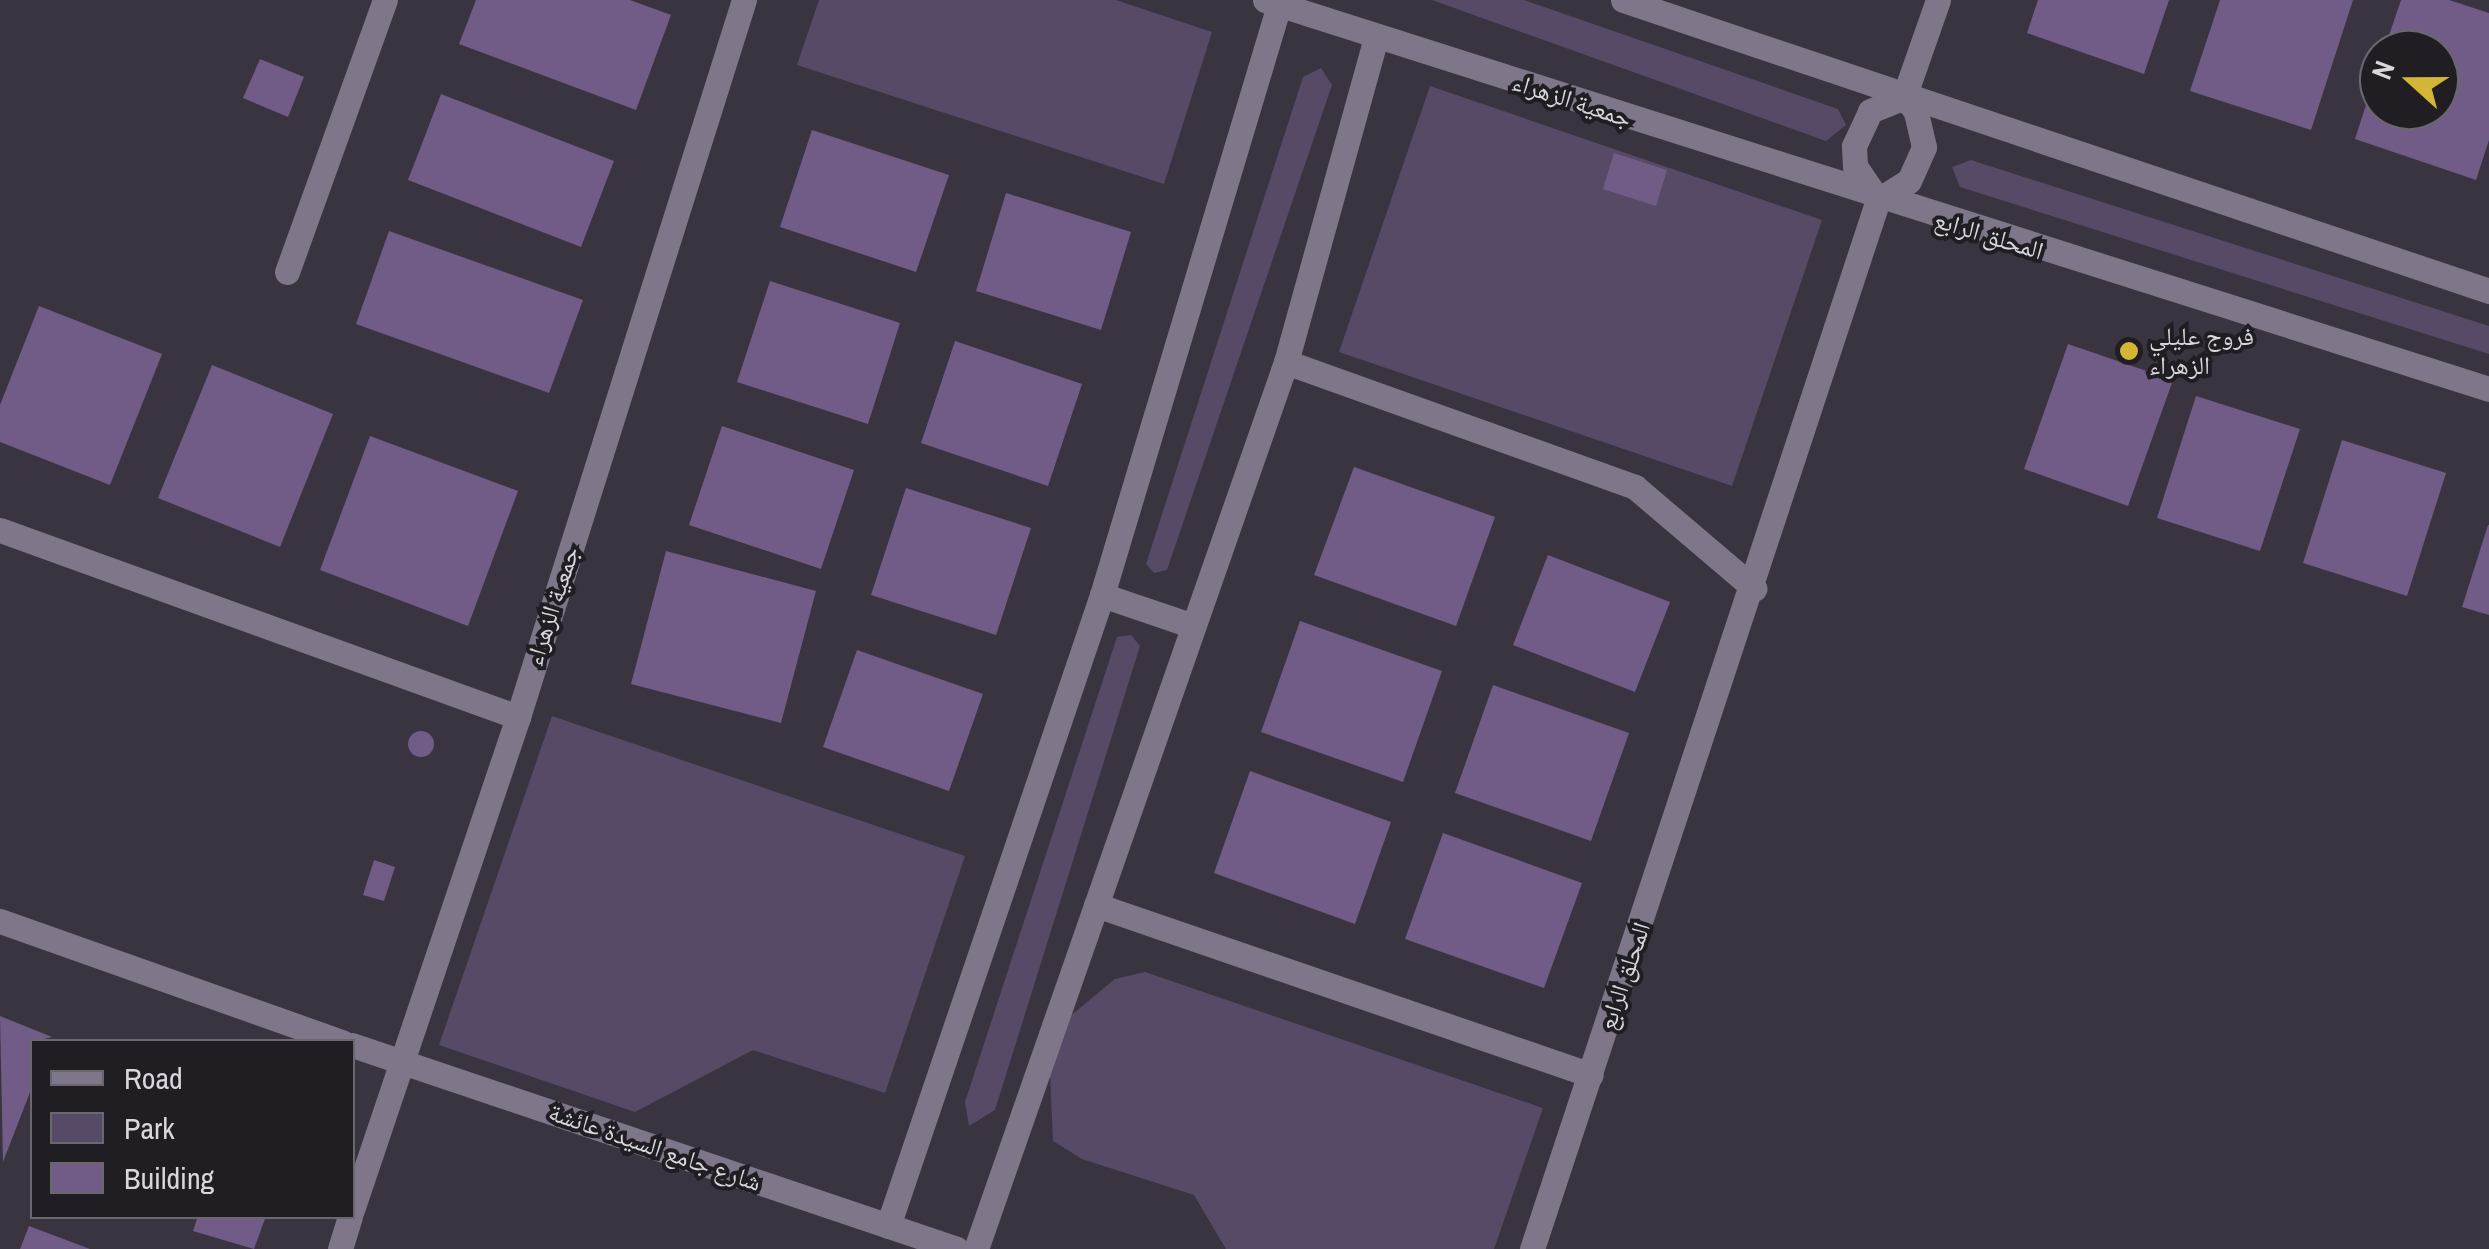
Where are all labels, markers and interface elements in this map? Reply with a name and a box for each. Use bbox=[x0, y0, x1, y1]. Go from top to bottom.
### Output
north arrow bbox=[2359, 30, 2459, 130]
text: N bbox=[2362, 55, 2404, 85]
street label: جمعية الزهراء bbox=[1509, 67, 1635, 133]
street label: المحلق الرابع bbox=[1931, 204, 2047, 266]
place label: فروج عليلي الزهراء bbox=[2149, 322, 2254, 381]
marker: فروج عليلي الزهراء bbox=[2118, 340, 2140, 362]
street label: جمعية الزهراء bbox=[519, 543, 585, 669]
street label: المحلق الرابع bbox=[1592, 918, 1656, 1034]
legend bbox=[30, 1039, 355, 1219]
text: Road bbox=[124, 1058, 183, 1098]
street label: شارع جامع السيدة عائشة bbox=[545, 1097, 765, 1197]
text: Park bbox=[124, 1108, 175, 1148]
text: Building bbox=[124, 1158, 214, 1198]

